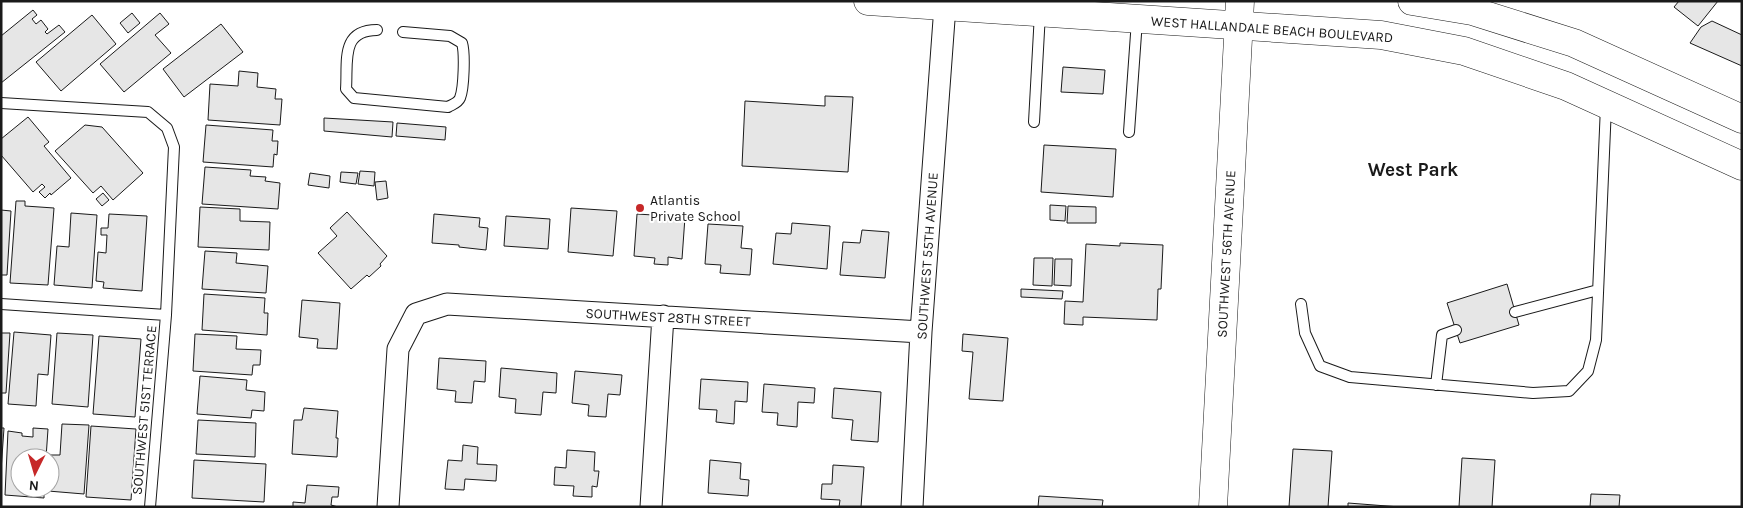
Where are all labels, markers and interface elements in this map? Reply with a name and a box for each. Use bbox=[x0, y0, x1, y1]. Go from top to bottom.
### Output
street label: WEST HALLANDALE BEACH BOULEVARD bbox=[1150, 13, 1394, 46]
district label: West Park bbox=[1368, 159, 1458, 181]
street label: SOUTHWEST 56TH AVENUE bbox=[1214, 170, 1239, 338]
street label: SOUTHWEST 55TH AVENUE bbox=[913, 172, 942, 340]
place label: Atlantis Private School bbox=[650, 192, 741, 225]
marker: Atlantis Private School bbox=[634, 202, 646, 214]
street label: SOUTHWEST 28TH STREET bbox=[585, 305, 751, 330]
street label: SOUTHWEST 51ST TERRACE bbox=[129, 325, 160, 495]
north arrow bbox=[10, 448, 60, 498]
text: N bbox=[28, 477, 40, 494]

